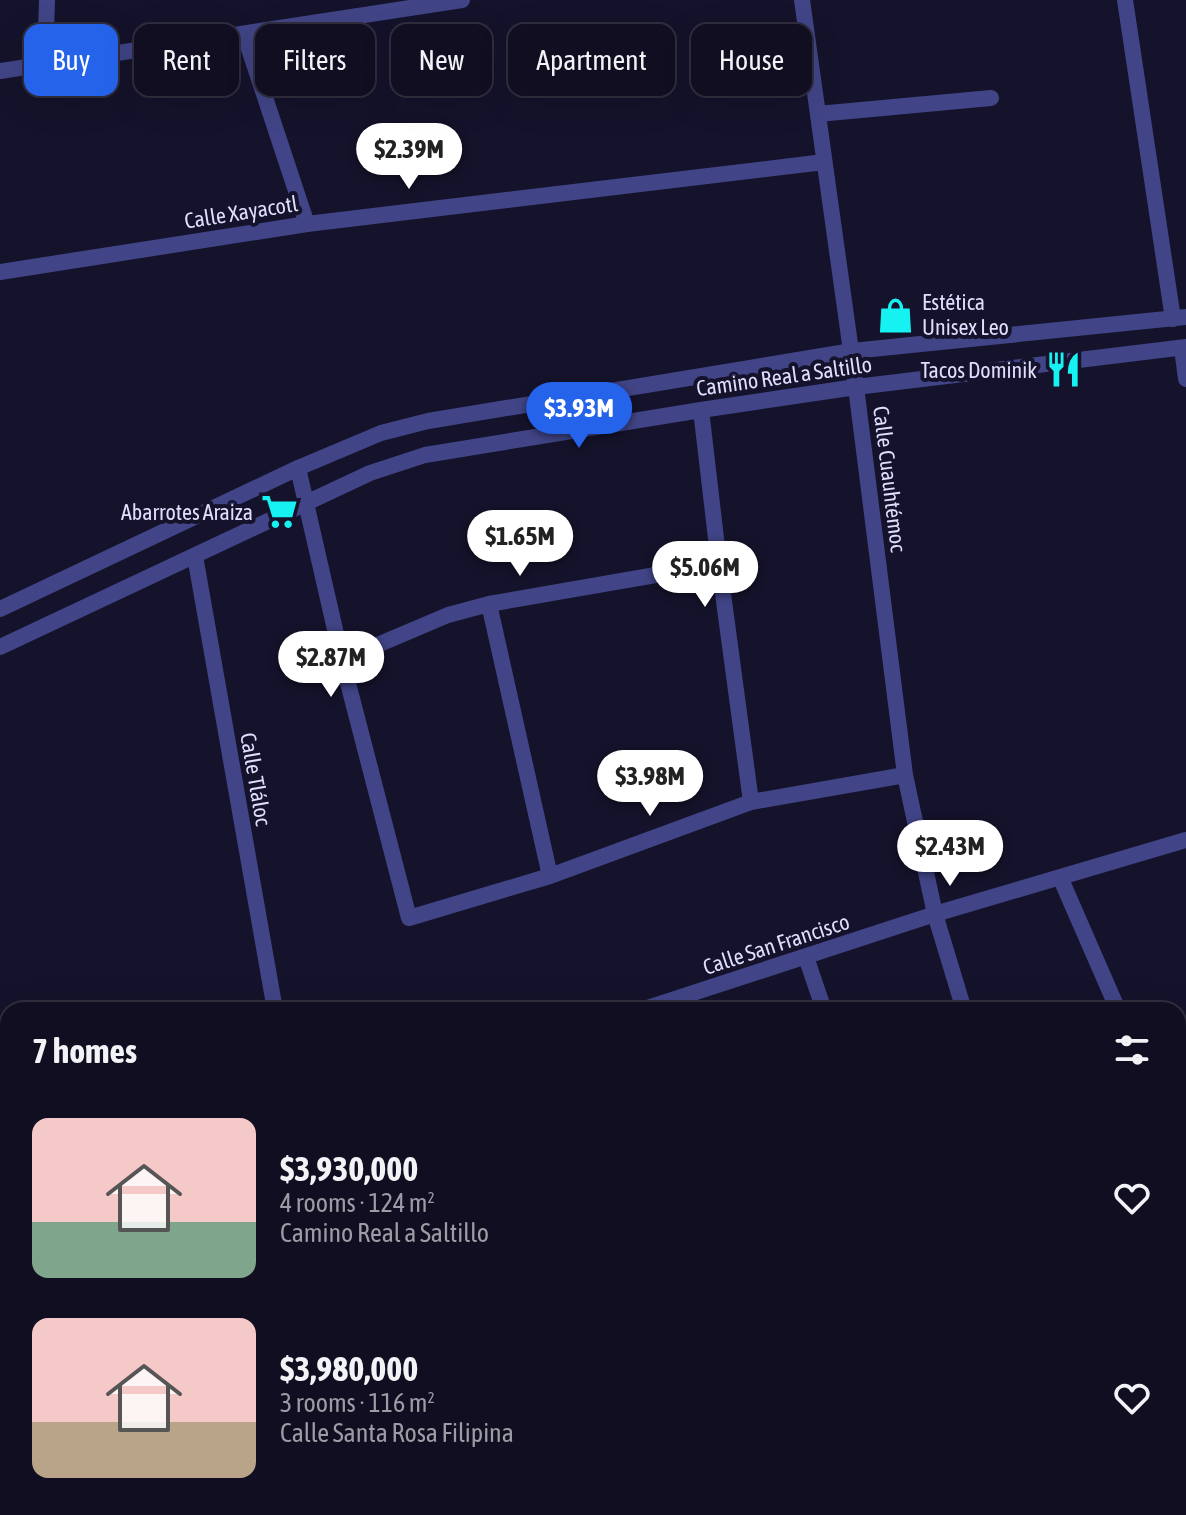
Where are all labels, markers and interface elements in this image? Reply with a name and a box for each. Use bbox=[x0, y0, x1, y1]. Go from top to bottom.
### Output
chip: Buy bbox=[24, 24, 118, 96]
chip: Rent bbox=[134, 24, 239, 96]
chip: Filters bbox=[255, 24, 375, 96]
chip: New bbox=[391, 24, 492, 96]
chip: Apartment bbox=[508, 24, 675, 96]
chip: House bbox=[691, 24, 812, 96]
pin: $2.39M bbox=[344, 123, 474, 191]
text: $2.39M bbox=[374, 134, 444, 164]
street label: Calle Xayacotl bbox=[182, 190, 300, 234]
place label: Estética Unisex Leo bbox=[922, 289, 1009, 340]
shop icon: Estética Unisex Leo bbox=[877, 296, 915, 334]
street label: Camino Real a Saltillo bbox=[695, 351, 873, 401]
restaurant icon: Tacos Dominik bbox=[1044, 351, 1082, 389]
place label: Tacos Dominik bbox=[920, 357, 1037, 383]
pin: $3.93M bbox=[514, 382, 644, 450]
text: $3.93M bbox=[544, 393, 614, 423]
street label: Calle Cuauhtémoc bbox=[868, 404, 912, 554]
supermarket icon: Abarrotes Araiza bbox=[260, 493, 298, 531]
place label: Abarrotes Araiza bbox=[121, 499, 253, 525]
pin: $1.65M bbox=[455, 510, 585, 578]
text: $1.65M bbox=[485, 521, 555, 551]
pin: $5.06M bbox=[640, 541, 770, 609]
text: $5.06M bbox=[670, 552, 740, 582]
pin: $2.87M bbox=[266, 631, 396, 699]
text: $2.87M bbox=[296, 642, 366, 672]
street label: Calle Tláloc bbox=[235, 730, 277, 828]
pin: $3.98M bbox=[585, 750, 715, 818]
text: $3.98M bbox=[615, 761, 685, 791]
pin: $2.43M bbox=[885, 820, 1015, 888]
text: $2.43M bbox=[915, 831, 985, 861]
street label: Calle San Francisco bbox=[699, 908, 853, 980]
icon: filters bbox=[1110, 1028, 1154, 1072]
text: 7 homes bbox=[32, 1031, 137, 1070]
text: $3,930,000 bbox=[280, 1149, 418, 1188]
icon: home bbox=[96, 1150, 192, 1246]
icon: heart bbox=[1110, 1176, 1154, 1220]
text: 4 rooms · 124 m² bbox=[280, 1188, 435, 1218]
text: Camino Real a Saltillo bbox=[280, 1218, 489, 1248]
text: $3,980,000 bbox=[280, 1349, 418, 1388]
icon: home bbox=[96, 1350, 192, 1446]
icon: heart bbox=[1110, 1376, 1154, 1420]
text: 3 rooms · 116 m² bbox=[280, 1388, 435, 1418]
text: Calle Santa Rosa Filipina bbox=[280, 1418, 514, 1448]

